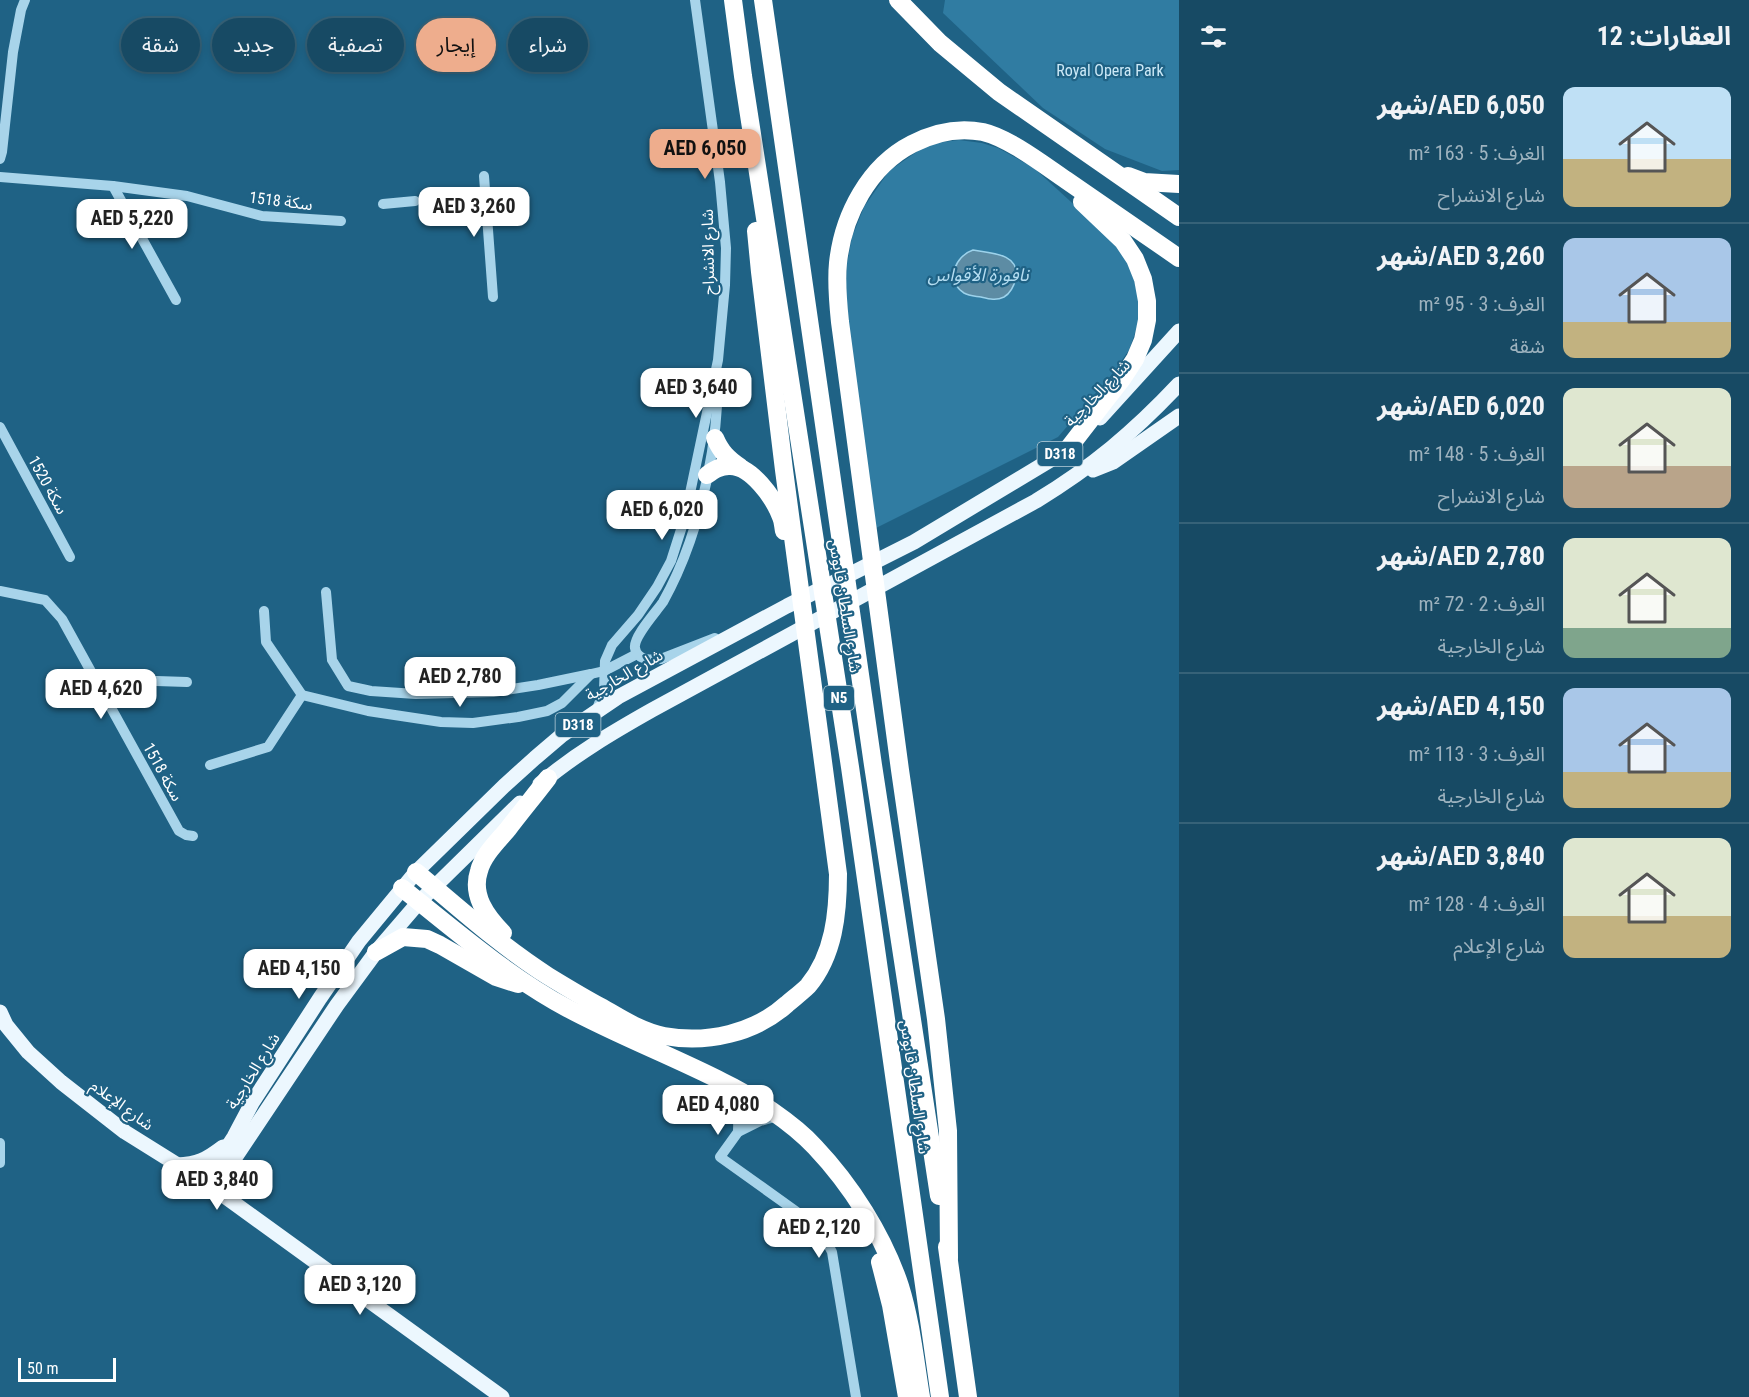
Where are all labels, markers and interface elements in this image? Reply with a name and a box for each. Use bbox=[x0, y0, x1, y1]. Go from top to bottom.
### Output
chip: شقة bbox=[121, 18, 200, 72]
chip: جديد bbox=[212, 18, 295, 72]
chip: تصفية bbox=[307, 18, 404, 72]
chip: إيجار bbox=[416, 18, 496, 72]
chip: شراء bbox=[508, 18, 588, 72]
icon: filters bbox=[1197, 20, 1230, 53]
text: العقارات: 12 bbox=[1597, 21, 1731, 51]
park label: Royal Opera Park bbox=[1056, 61, 1164, 80]
text: AED 6,050/شهر bbox=[1377, 90, 1545, 120]
icon: home bbox=[1611, 111, 1683, 183]
pin: AED 6,050 bbox=[636, 129, 774, 180]
text: AED 6,050 bbox=[664, 136, 747, 160]
text: الغرف: 5 · 163 m² bbox=[1409, 141, 1545, 165]
text: شارع الانشراح bbox=[1438, 183, 1545, 207]
pin: AED 3,260 bbox=[405, 187, 543, 238]
street label: سكة 1518 bbox=[248, 188, 314, 214]
text: AED 3,260 bbox=[433, 194, 516, 218]
pin: AED 5,220 bbox=[63, 199, 201, 250]
text: AED 5,220 bbox=[91, 206, 174, 230]
street label: شارع الانشراح bbox=[698, 209, 721, 295]
text: AED 3,260/شهر bbox=[1377, 241, 1545, 271]
icon: home bbox=[1611, 262, 1683, 334]
water label: نافورة الأقواس bbox=[927, 264, 1031, 286]
text: الغرف: 3 · 95 m² bbox=[1418, 292, 1545, 316]
text: شقة bbox=[1510, 334, 1545, 358]
street label: شارع الخارجية bbox=[1060, 355, 1136, 433]
pin: AED 3,640 bbox=[627, 368, 765, 419]
text: AED 3,640 bbox=[655, 375, 738, 399]
text: AED 6,020/شهر bbox=[1377, 391, 1545, 421]
icon: home bbox=[1611, 412, 1683, 484]
road number: D318 bbox=[1038, 442, 1082, 466]
text: الغرف: 5 · 148 m² bbox=[1409, 442, 1545, 466]
street label: سكة 1520 bbox=[24, 453, 72, 517]
text: شارع الانشراح bbox=[1438, 484, 1545, 508]
pin: AED 6,020 bbox=[593, 490, 731, 541]
text: AED 6,020 bbox=[621, 497, 704, 521]
street label: شارع السلطان قابوس bbox=[822, 538, 865, 675]
text: AED 2,780/شهر bbox=[1377, 541, 1545, 571]
icon: home bbox=[1611, 562, 1683, 634]
text: الغرف: 2 · 72 m² bbox=[1418, 592, 1545, 616]
text: شارع الخارجية bbox=[1437, 634, 1545, 658]
street label: شارع الخارجية bbox=[582, 645, 668, 707]
pin: AED 2,780 bbox=[391, 657, 529, 708]
text: AED 2,780 bbox=[419, 664, 502, 688]
pin: AED 4,620 bbox=[32, 669, 170, 720]
text: AED 4,620 bbox=[60, 676, 143, 700]
road number: N5 bbox=[824, 686, 854, 710]
text: AED 4,150/شهر bbox=[1377, 691, 1545, 721]
icon: home bbox=[1611, 712, 1683, 784]
road number: D318 bbox=[556, 713, 600, 737]
street label: سكة 1518 bbox=[139, 740, 187, 804]
text: الغرف: 3 · 113 m² bbox=[1409, 742, 1545, 766]
text: شارع الخارجية bbox=[1437, 784, 1545, 808]
text: AED 3,840/شهر bbox=[1377, 841, 1545, 871]
icon: home bbox=[1611, 862, 1683, 934]
text: الغرف: 4 · 128 m² bbox=[1409, 892, 1545, 916]
text: شارع الإعلام bbox=[1453, 934, 1545, 958]
pin: AED 4,150 bbox=[230, 949, 368, 1000]
text: AED 4,150 bbox=[258, 956, 341, 980]
street label: شارع السلطان قابوس bbox=[893, 1019, 934, 1156]
street label: شارع الخارجية bbox=[222, 1029, 286, 1114]
street label: شارع الإعلام bbox=[85, 1076, 157, 1137]
pin: AED 4,080 bbox=[649, 1085, 787, 1136]
text: AED 4,080 bbox=[677, 1092, 760, 1116]
pin: AED 3,840 bbox=[148, 1160, 286, 1211]
text: AED 3,840 bbox=[176, 1167, 259, 1191]
pin: AED 2,120 bbox=[750, 1208, 888, 1259]
text: AED 2,120 bbox=[778, 1215, 861, 1239]
pin: AED 3,120 bbox=[291, 1265, 429, 1316]
text: AED 3,120 bbox=[319, 1272, 402, 1296]
scale bar bbox=[18, 1355, 116, 1382]
text: 50 m bbox=[27, 1359, 59, 1378]

